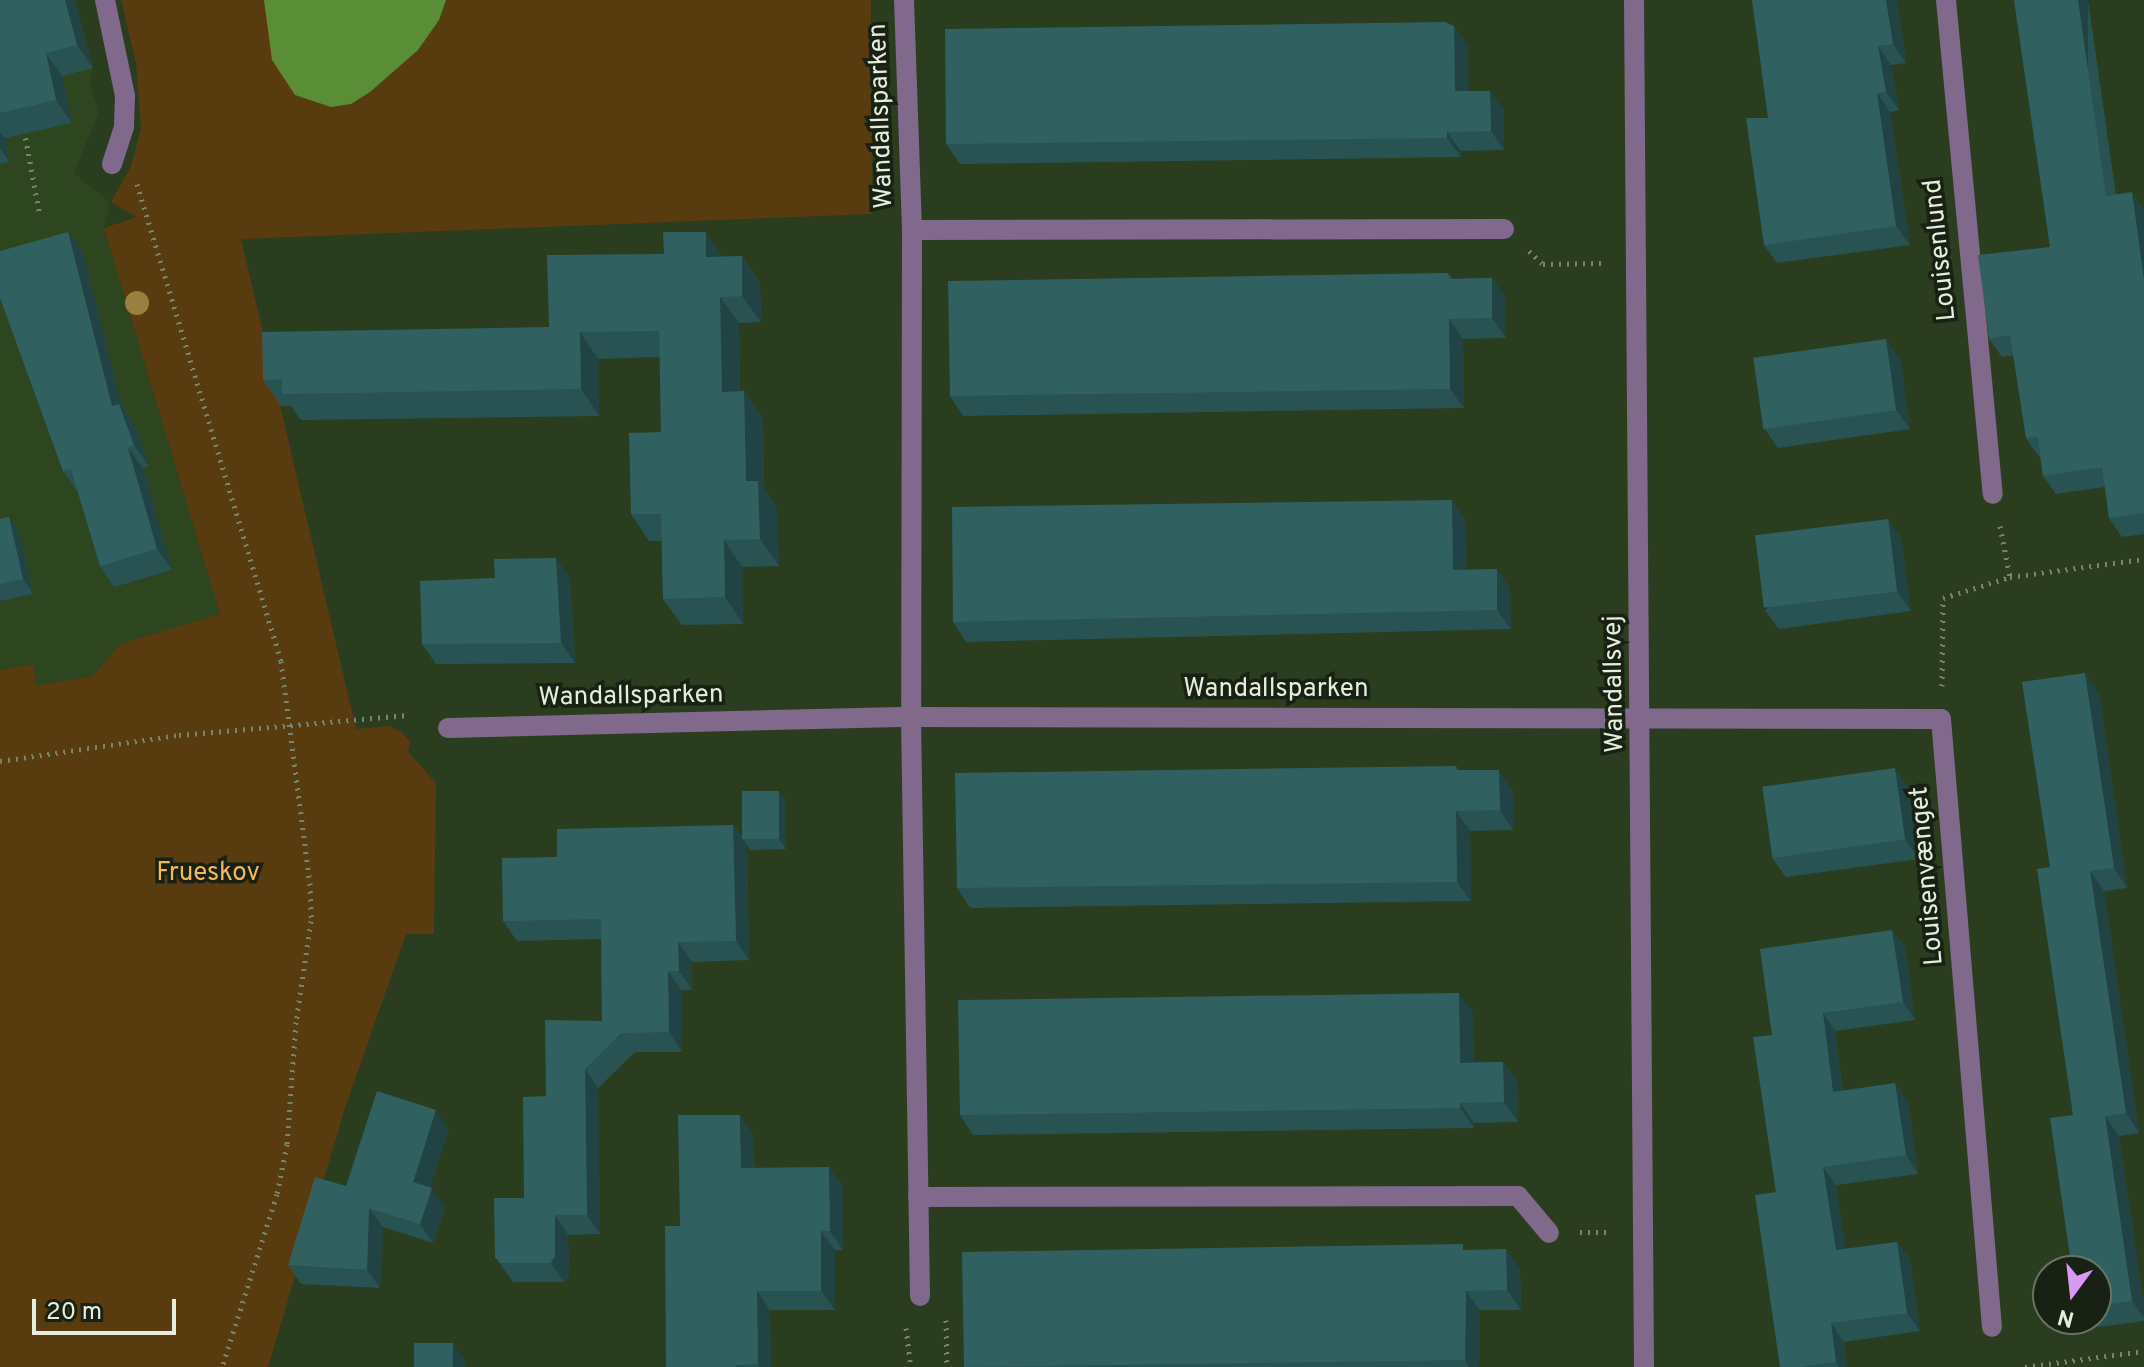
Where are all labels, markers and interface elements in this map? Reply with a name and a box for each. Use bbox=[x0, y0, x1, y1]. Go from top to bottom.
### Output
street label: Wandallsparken bbox=[863, 23, 901, 209]
street label: Louisenlund bbox=[1918, 178, 1964, 322]
street label: Wandallsvej bbox=[1598, 615, 1632, 753]
street label: Wandallsparken bbox=[1183, 674, 1369, 706]
street label: Wandallsparken bbox=[538, 680, 724, 714]
street label: Louisenvænget bbox=[1905, 785, 1951, 967]
park label: Frueskov bbox=[156, 858, 260, 890]
north arrow bbox=[2032, 1255, 2112, 1335]
scale bar bbox=[36, 1283, 180, 1333]
text: 20 m bbox=[46, 1298, 102, 1328]
text: N bbox=[2055, 1302, 2077, 1332]

